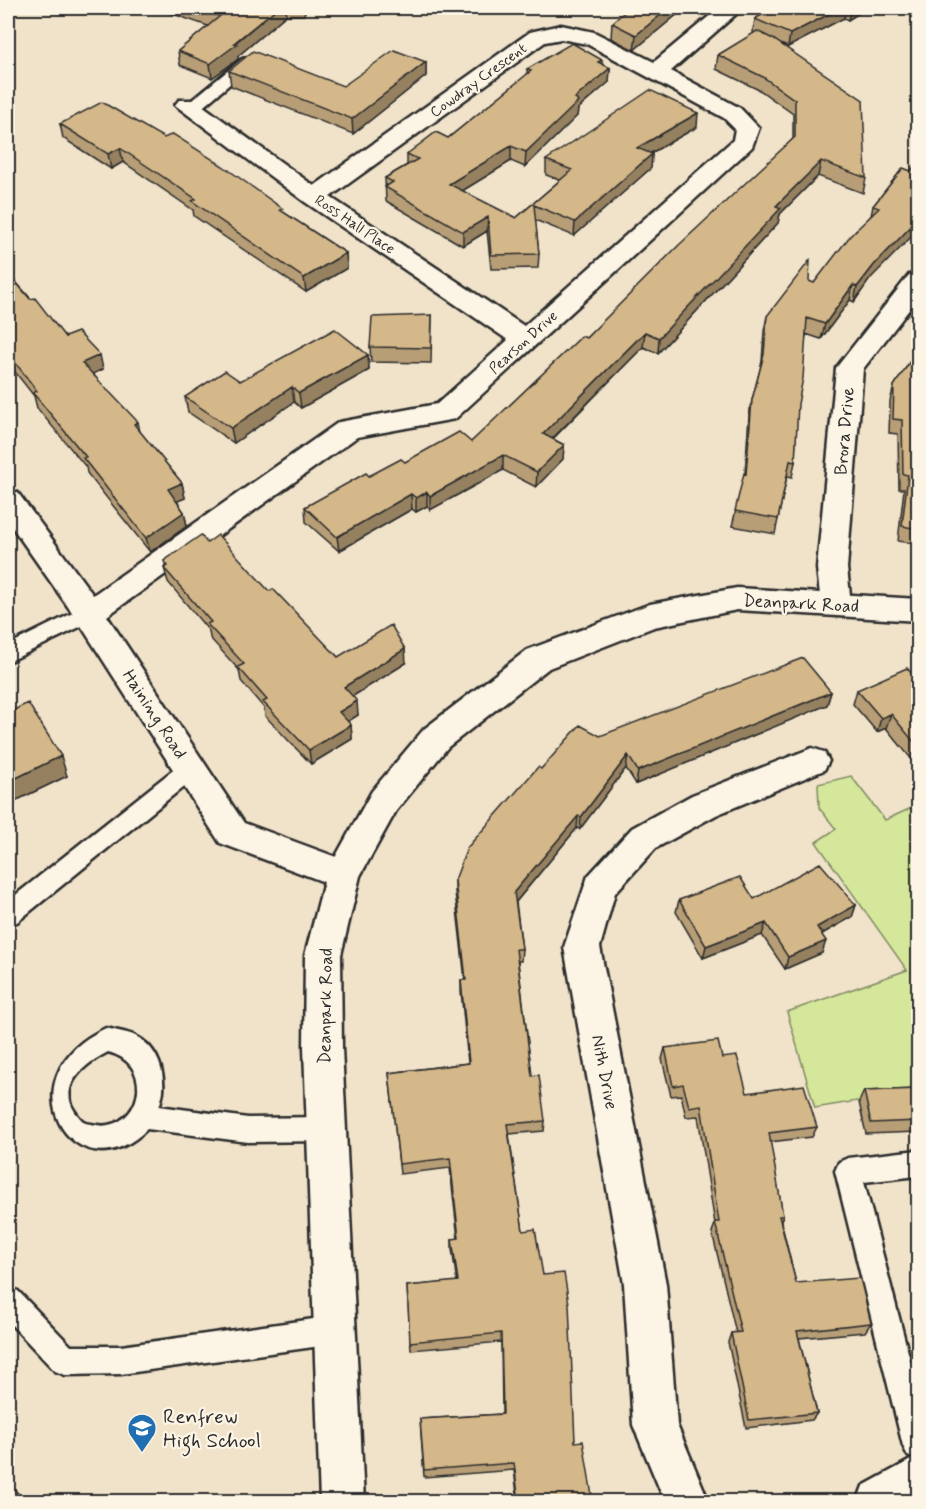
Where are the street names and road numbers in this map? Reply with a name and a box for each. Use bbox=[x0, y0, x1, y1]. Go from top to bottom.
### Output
street label: Cowdray Crescent bbox=[426, 39, 531, 123]
street label: Ross Hall Place bbox=[310, 191, 399, 259]
street label: Pearson Drive bbox=[485, 306, 563, 379]
street label: Brora Drive bbox=[829, 386, 861, 476]
street label: Deanpark Road bbox=[742, 589, 860, 619]
street label: Haining Road bbox=[116, 665, 192, 764]
street label: Deanpark Road bbox=[313, 948, 339, 1064]
street label: Nith Drive bbox=[585, 1033, 623, 1112]

